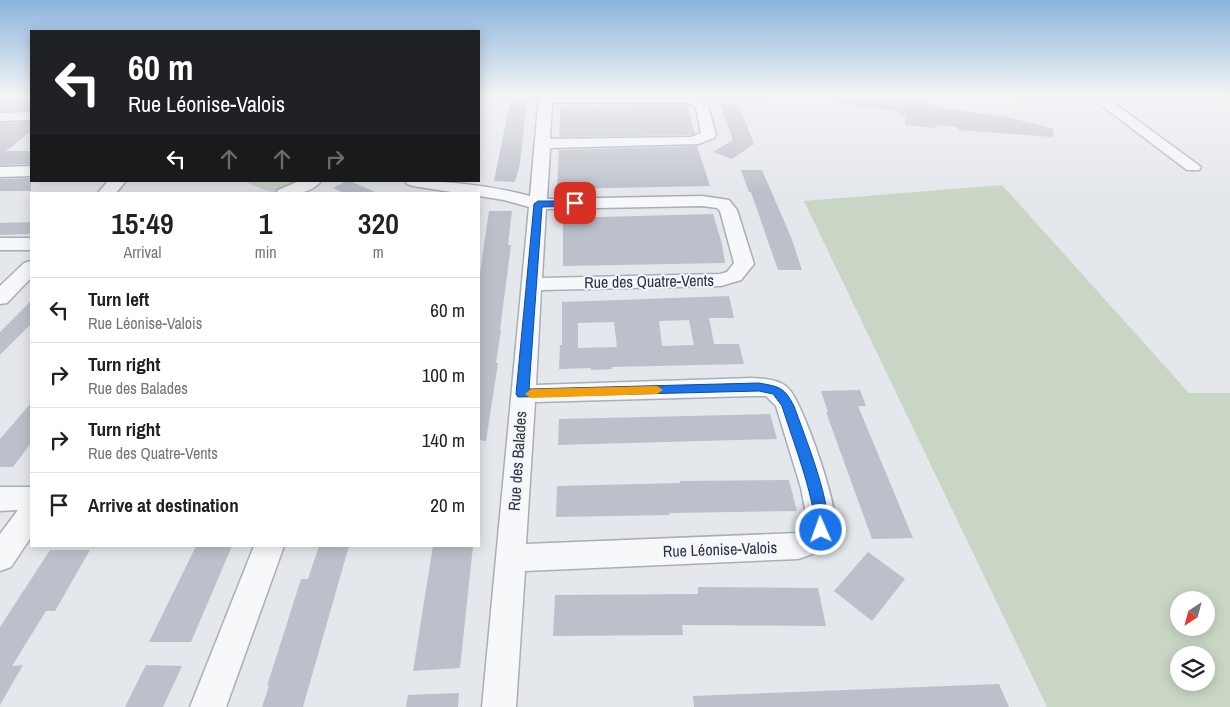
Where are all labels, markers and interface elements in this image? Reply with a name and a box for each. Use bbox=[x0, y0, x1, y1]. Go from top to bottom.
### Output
text: 60 m bbox=[128, 44, 193, 91]
icon: left bbox=[45, 50, 110, 115]
text: Rue Léonise-Valois bbox=[128, 89, 285, 119]
icon: left bbox=[162, 145, 190, 173]
icon: ahead bbox=[215, 145, 243, 173]
icon: ahead bbox=[268, 145, 296, 173]
icon: right bbox=[321, 145, 349, 173]
pin bbox=[554, 182, 596, 224]
icon: arrive bbox=[561, 189, 589, 217]
text: 15:49 bbox=[111, 203, 174, 243]
text: 1 bbox=[259, 203, 273, 243]
text: 320 bbox=[358, 203, 399, 243]
text: Arrival bbox=[123, 241, 161, 263]
text: min bbox=[255, 241, 277, 263]
text: m bbox=[373, 241, 384, 263]
street label: Rue des Quatre-Vents bbox=[584, 269, 714, 293]
text: Turn left bbox=[88, 286, 149, 312]
icon: left bbox=[45, 296, 73, 324]
text: 60 m bbox=[430, 297, 465, 323]
text: Rue Léonise-Valois bbox=[88, 312, 202, 334]
text: Turn right bbox=[88, 351, 160, 377]
icon: right bbox=[45, 361, 73, 389]
text: 100 m bbox=[422, 362, 465, 388]
text: Rue des Balades bbox=[88, 377, 188, 399]
street label: Rue des Balades bbox=[503, 410, 531, 512]
text: Turn right bbox=[88, 416, 160, 442]
icon: right bbox=[45, 426, 73, 454]
text: 140 m bbox=[422, 427, 465, 453]
text: Rue des Quatre-Vents bbox=[88, 442, 218, 464]
icon: arrive bbox=[45, 491, 73, 519]
text: Arrive at destination bbox=[88, 492, 239, 518]
text: 20 m bbox=[430, 492, 465, 518]
position arrow bbox=[794, 503, 846, 555]
street label: Rue Léonise-Valois bbox=[663, 536, 777, 562]
north arrow bbox=[1170, 591, 1215, 636]
map controls bbox=[1170, 591, 1215, 691]
button: layers bbox=[1170, 646, 1215, 691]

